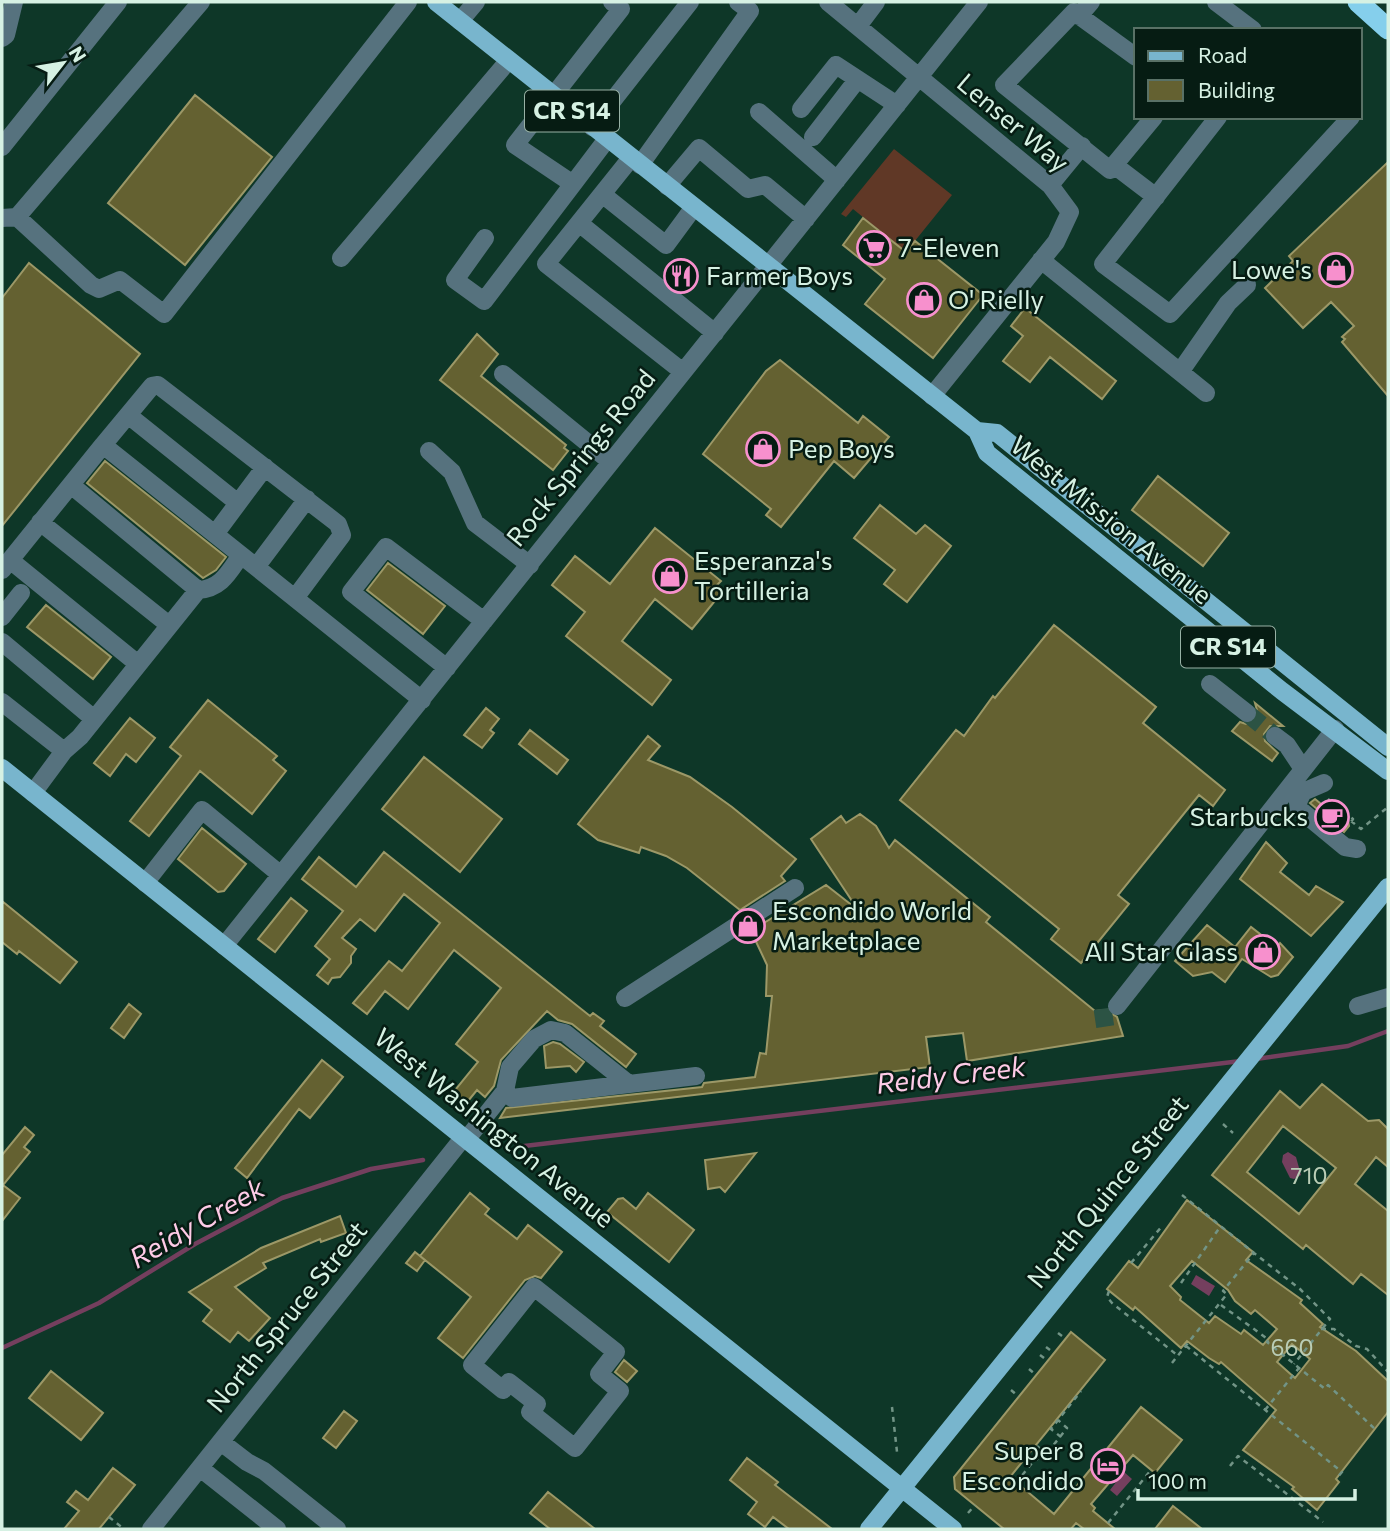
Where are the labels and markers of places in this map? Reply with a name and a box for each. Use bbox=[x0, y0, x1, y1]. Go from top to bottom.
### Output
supermarket icon: 7-Eleven bbox=[855, 229, 893, 267]
place label: 7-Eleven bbox=[898, 231, 1000, 262]
shop icon: Lowe's bbox=[1317, 251, 1355, 289]
place label: Lowe's bbox=[1231, 253, 1312, 284]
restaurant icon: Farmer Boys bbox=[662, 257, 700, 295]
place label: Farmer Boys bbox=[706, 259, 853, 290]
shop icon: O' Rielly bbox=[905, 281, 943, 319]
place label: O' Rielly bbox=[948, 283, 1044, 314]
shop icon: Pep Boys bbox=[744, 430, 782, 468]
place label: Pep Boys bbox=[788, 432, 895, 463]
place label: Esperanza's Tortilleria bbox=[694, 544, 833, 605]
shop icon: Esperanza's Tortilleria bbox=[651, 557, 689, 595]
cafe icon: Starbucks bbox=[1313, 798, 1351, 836]
place label: Starbucks bbox=[1190, 800, 1308, 831]
place label: Escondido World Marketplace bbox=[772, 894, 972, 955]
shop icon: Escondido World Marketplace bbox=[729, 907, 767, 945]
shop icon: All Star Glass bbox=[1244, 933, 1282, 971]
place label: All Star Glass bbox=[1084, 935, 1238, 966]
place label: Super 8 Escondido bbox=[961, 1434, 1084, 1495]
hotel icon: Super 8 Escondido bbox=[1089, 1447, 1127, 1485]

